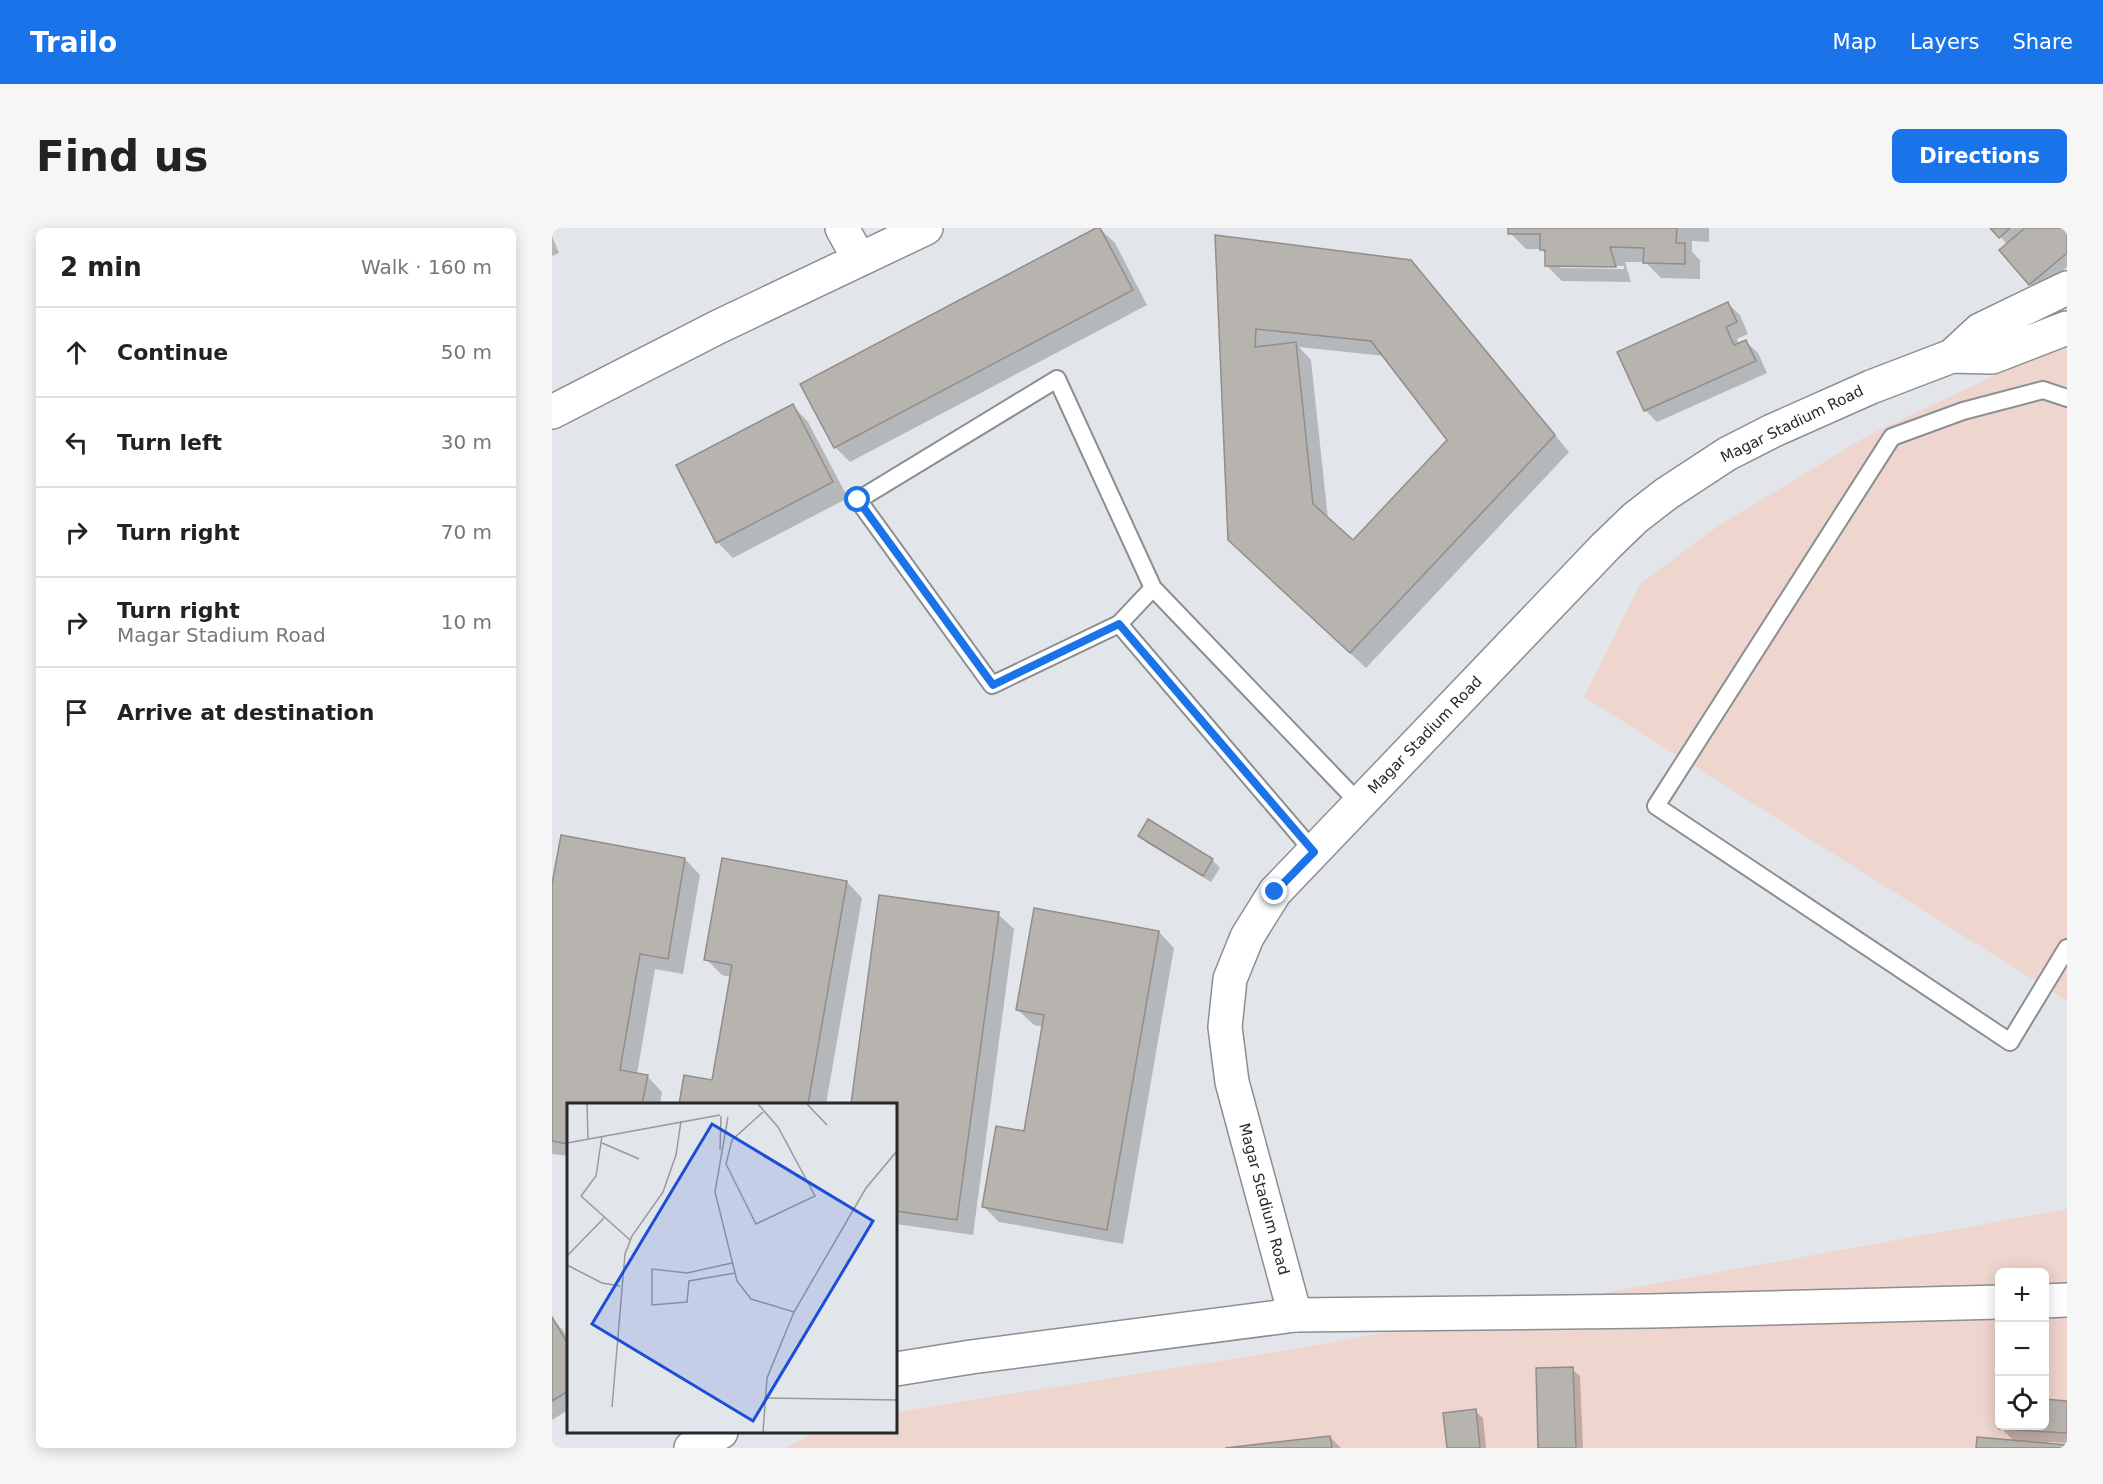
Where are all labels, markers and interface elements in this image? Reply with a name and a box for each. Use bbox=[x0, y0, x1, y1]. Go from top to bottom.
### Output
text: Trailo bbox=[30, 26, 117, 59]
text: Map bbox=[1833, 30, 1877, 54]
text: Layers bbox=[1910, 30, 1979, 54]
text: Share bbox=[2012, 30, 2073, 54]
button: Directions bbox=[1892, 129, 2067, 183]
text: Find us bbox=[36, 132, 209, 181]
text: 2 min bbox=[60, 252, 142, 282]
text: Walk · 160 m bbox=[361, 255, 492, 279]
icon: ahead bbox=[60, 336, 93, 369]
text: Continue bbox=[117, 340, 228, 365]
text: 50 m bbox=[441, 340, 492, 364]
street label: Magar Stadium Road bbox=[1718, 382, 1866, 466]
icon: left bbox=[60, 426, 93, 459]
text: Turn left bbox=[117, 430, 222, 455]
text: 30 m bbox=[441, 430, 492, 454]
route start bbox=[844, 486, 870, 512]
icon: right bbox=[60, 516, 93, 549]
text: Turn right bbox=[117, 520, 240, 545]
text: 70 m bbox=[441, 520, 492, 544]
text: Turn right bbox=[117, 598, 240, 623]
icon: right bbox=[60, 606, 93, 639]
text: 10 m bbox=[441, 610, 492, 634]
text: Magar Stadium Road bbox=[117, 623, 326, 647]
street label: Magar Stadium Road bbox=[1364, 672, 1486, 798]
icon: arrive bbox=[60, 696, 93, 729]
text: Arrive at destination bbox=[117, 700, 374, 725]
route end bbox=[1261, 878, 1287, 904]
inset map bbox=[567, 1103, 897, 1433]
street label: Magar Stadium Road bbox=[1235, 1121, 1293, 1277]
map controls bbox=[1995, 1268, 2049, 1430]
button: + bbox=[1995, 1268, 2049, 1322]
button: − bbox=[1995, 1322, 2049, 1376]
button: locate bbox=[1995, 1376, 2049, 1430]

